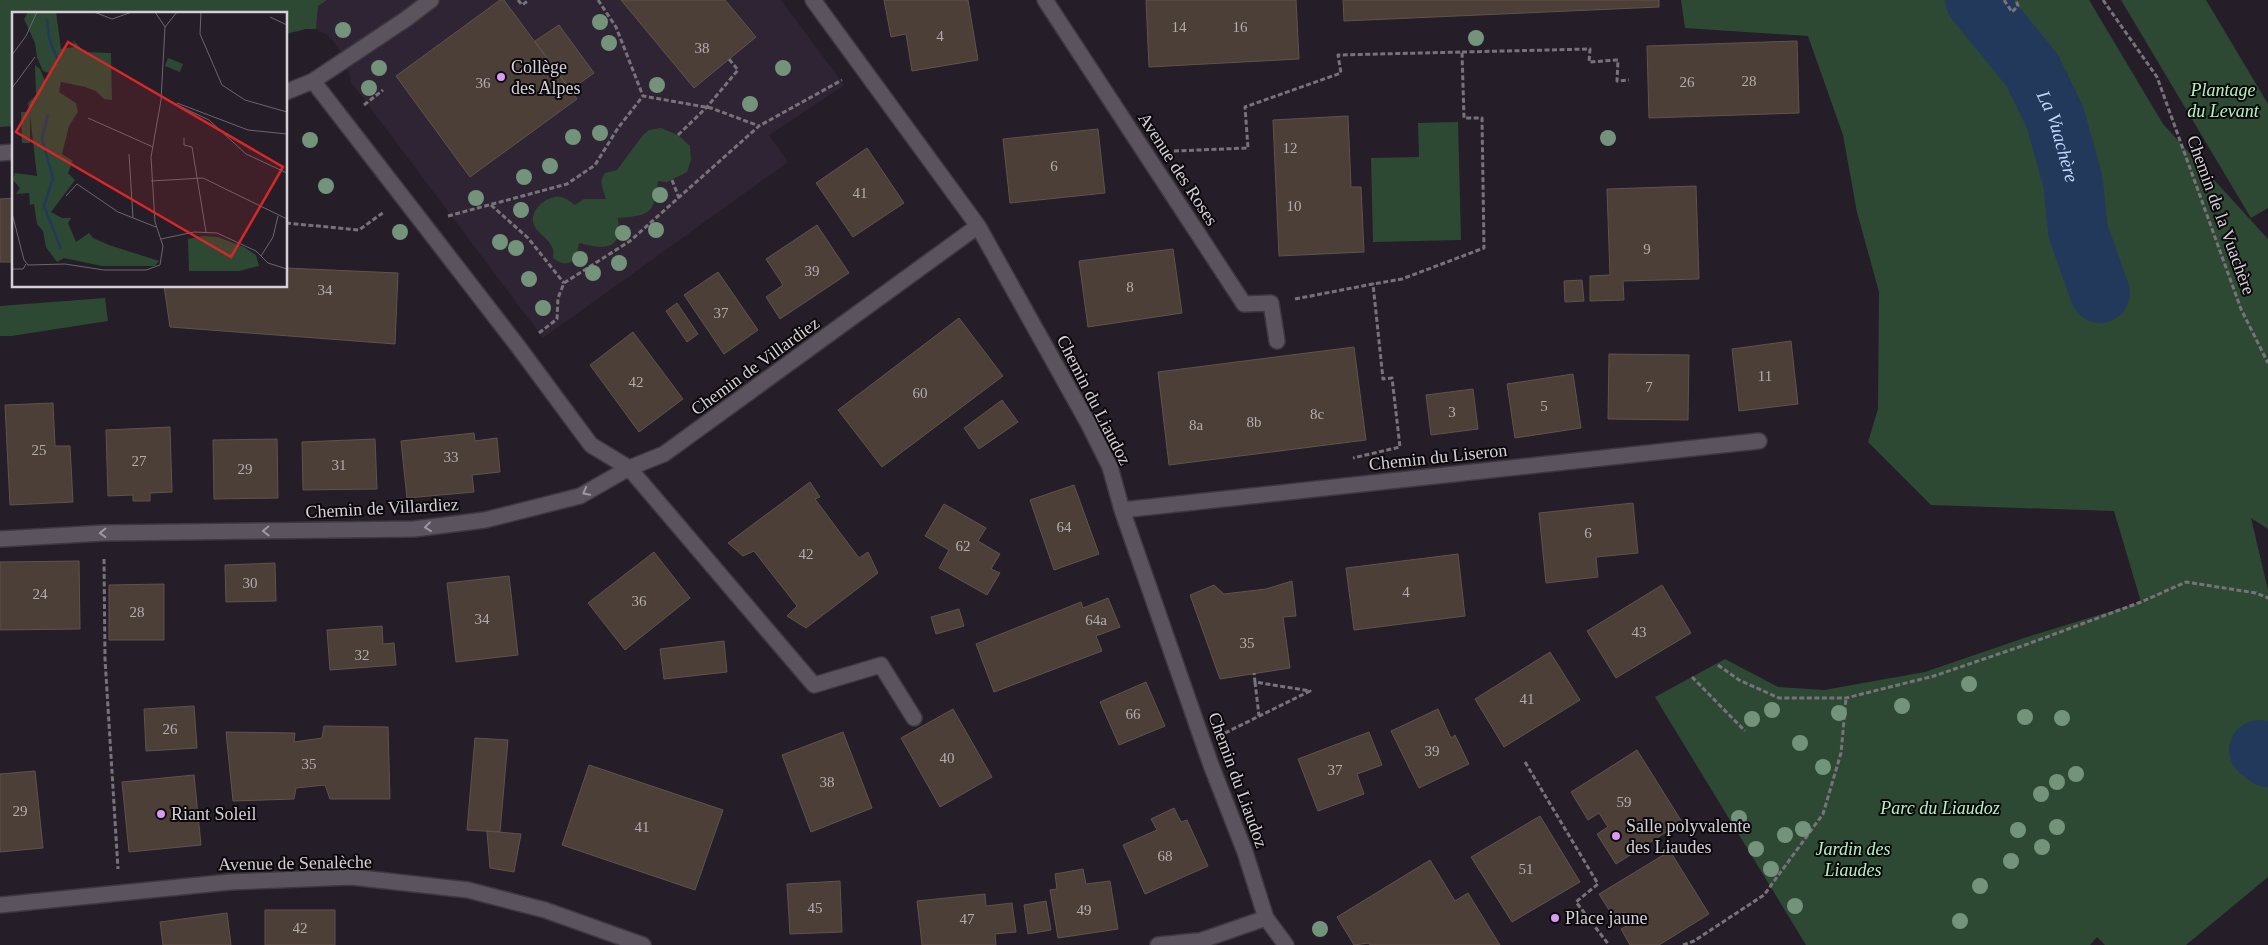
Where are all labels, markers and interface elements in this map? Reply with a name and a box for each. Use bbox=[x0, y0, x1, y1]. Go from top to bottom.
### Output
inset map bbox=[12, 12, 288, 288]
house number: 14 bbox=[1172, 19, 1187, 35]
house number: 16 bbox=[1233, 19, 1248, 35]
house number: 4 bbox=[936, 28, 944, 44]
house number: 38 bbox=[695, 40, 710, 56]
place label: Collège des Alpes bbox=[511, 57, 581, 98]
marker: Collège des Alpes bbox=[495, 71, 507, 83]
house number: 28 bbox=[1742, 73, 1757, 89]
house number: 26 bbox=[1680, 74, 1695, 90]
house number: 36 bbox=[476, 75, 491, 91]
park label: Plantage du Levant bbox=[2187, 80, 2260, 121]
water label: La Vuachère bbox=[2032, 86, 2083, 185]
street label: Avenue des Roses bbox=[1134, 109, 1222, 229]
street label: Chemin de la Vuachère bbox=[2183, 133, 2259, 297]
house number: 12 bbox=[1283, 140, 1298, 156]
house number: 6 bbox=[1050, 158, 1058, 174]
house number: 41 bbox=[853, 185, 868, 201]
house number: 10 bbox=[1287, 198, 1302, 214]
house number: 9 bbox=[1643, 241, 1651, 257]
house number: 39 bbox=[805, 263, 820, 279]
house number: 8 bbox=[1126, 279, 1134, 295]
house number: 34 bbox=[318, 282, 333, 298]
house number: 37 bbox=[714, 305, 729, 321]
street label: Chemin de Villardiez bbox=[687, 313, 823, 419]
street label: Chemin du Liaudoz bbox=[1053, 332, 1135, 468]
house number: 11 bbox=[1758, 368, 1772, 384]
house number: 42 bbox=[629, 374, 644, 390]
house number: 7 bbox=[1645, 379, 1653, 395]
house number: 60 bbox=[913, 385, 928, 401]
house number: 5 bbox=[1540, 398, 1548, 414]
house number: 3 bbox=[1448, 404, 1456, 420]
house number: 8c bbox=[1310, 406, 1324, 422]
house number: 8b bbox=[1247, 414, 1262, 430]
house number: 8a bbox=[1189, 417, 1203, 433]
street label: Chemin du Liseron bbox=[1368, 440, 1508, 474]
house number: 25 bbox=[32, 442, 47, 458]
house number: 33 bbox=[444, 449, 459, 465]
house number: 27 bbox=[132, 453, 147, 469]
house number: 31 bbox=[332, 457, 347, 473]
house number: 29 bbox=[238, 461, 253, 477]
one-way arrow bbox=[583, 486, 592, 496]
street label: Chemin de Villardiez bbox=[305, 494, 459, 522]
house number: 64 bbox=[1057, 519, 1072, 535]
one-way arrow bbox=[424, 521, 432, 532]
house number: 6 bbox=[1584, 525, 1592, 541]
one-way arrow bbox=[262, 526, 270, 536]
one-way arrow bbox=[99, 528, 107, 538]
house number: 62 bbox=[956, 538, 971, 554]
house number: 42 bbox=[799, 546, 814, 562]
house number: 30 bbox=[243, 575, 258, 591]
house number: 4 bbox=[1402, 584, 1410, 600]
house number: 24 bbox=[33, 586, 48, 602]
house number: 36 bbox=[632, 593, 647, 609]
house number: 28 bbox=[130, 604, 145, 620]
house number: 34 bbox=[475, 611, 490, 627]
house number: 64a bbox=[1085, 612, 1107, 628]
house number: 43 bbox=[1632, 624, 1647, 640]
house number: 35 bbox=[1240, 635, 1255, 651]
house number: 32 bbox=[355, 647, 370, 663]
house number: 41 bbox=[1520, 691, 1535, 707]
house number: 66 bbox=[1126, 706, 1141, 722]
street label: Chemin du Liaudoz bbox=[1204, 709, 1272, 851]
house number: 26 bbox=[163, 721, 178, 737]
house number: 39 bbox=[1425, 743, 1440, 759]
house number: 40 bbox=[940, 750, 955, 766]
house number: 35 bbox=[302, 756, 317, 772]
house number: 37 bbox=[1328, 762, 1343, 778]
house number: 38 bbox=[820, 774, 835, 790]
house number: 59 bbox=[1617, 794, 1632, 810]
park label: Parc du Liaudoz bbox=[1879, 798, 2000, 818]
house number: 29 bbox=[13, 803, 28, 819]
place label: Riant Soleil bbox=[171, 804, 257, 824]
marker: Riant Soleil bbox=[155, 808, 167, 820]
place label: Salle polyvalente des Liaudes bbox=[1626, 816, 1750, 857]
house number: 41 bbox=[635, 819, 650, 835]
marker: Salle polyvalente des Liaudes bbox=[1610, 830, 1622, 842]
park label: Jardin des Liaudes bbox=[1816, 839, 1890, 880]
house number: 68 bbox=[1158, 848, 1173, 864]
street label: Avenue de Senalèche bbox=[218, 852, 372, 874]
house number: 51 bbox=[1519, 861, 1534, 877]
house number: 45 bbox=[808, 900, 823, 916]
house number: 49 bbox=[1077, 902, 1092, 918]
place label: Place jaune bbox=[1565, 908, 1647, 928]
house number: 47 bbox=[960, 911, 975, 927]
marker: Place jaune bbox=[1549, 912, 1561, 924]
house number: 42 bbox=[293, 920, 308, 936]

